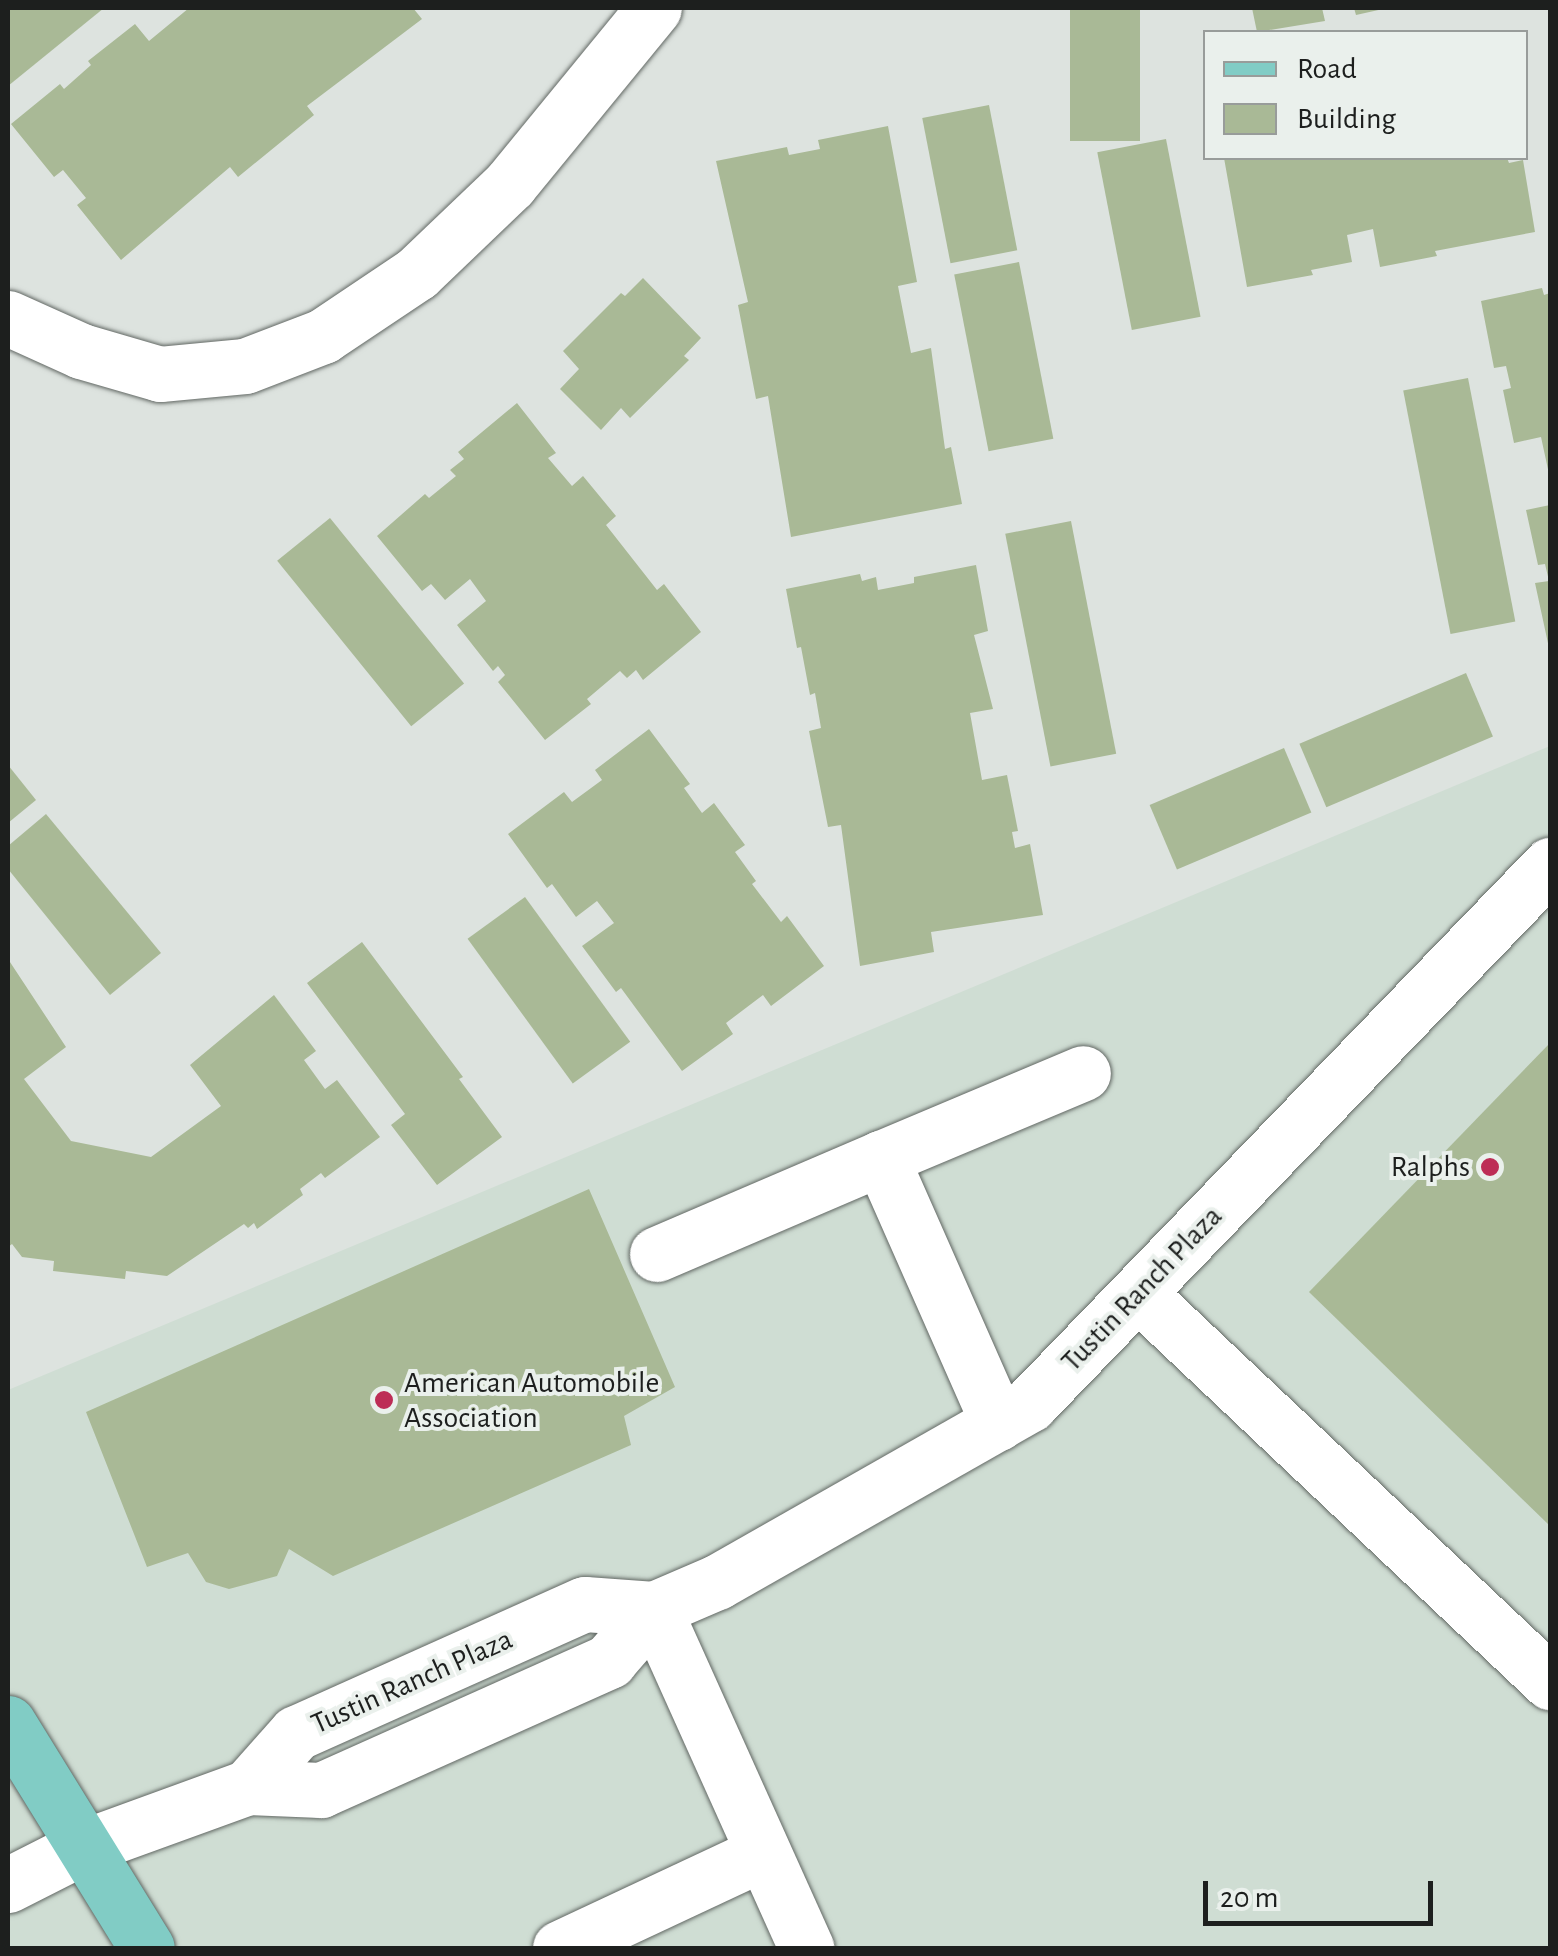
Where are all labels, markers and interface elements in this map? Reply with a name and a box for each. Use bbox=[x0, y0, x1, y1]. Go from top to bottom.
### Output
legend bbox=[1203, 30, 1528, 160]
text: Road bbox=[1297, 54, 1357, 84]
text: Building bbox=[1297, 104, 1396, 134]
place label: Ralphs bbox=[1391, 1149, 1470, 1185]
marker: Ralphs bbox=[1479, 1156, 1501, 1178]
street label: Tustin Ranch Plaza bbox=[1054, 1199, 1230, 1379]
place label: American Automobile Association bbox=[404, 1365, 659, 1436]
marker: American Automobile Association bbox=[373, 1389, 395, 1411]
street label: Tustin Ranch Plaza bbox=[306, 1622, 518, 1742]
scale bar bbox=[1208, 1861, 1438, 1923]
text: 20 m bbox=[1220, 1883, 1278, 1913]

